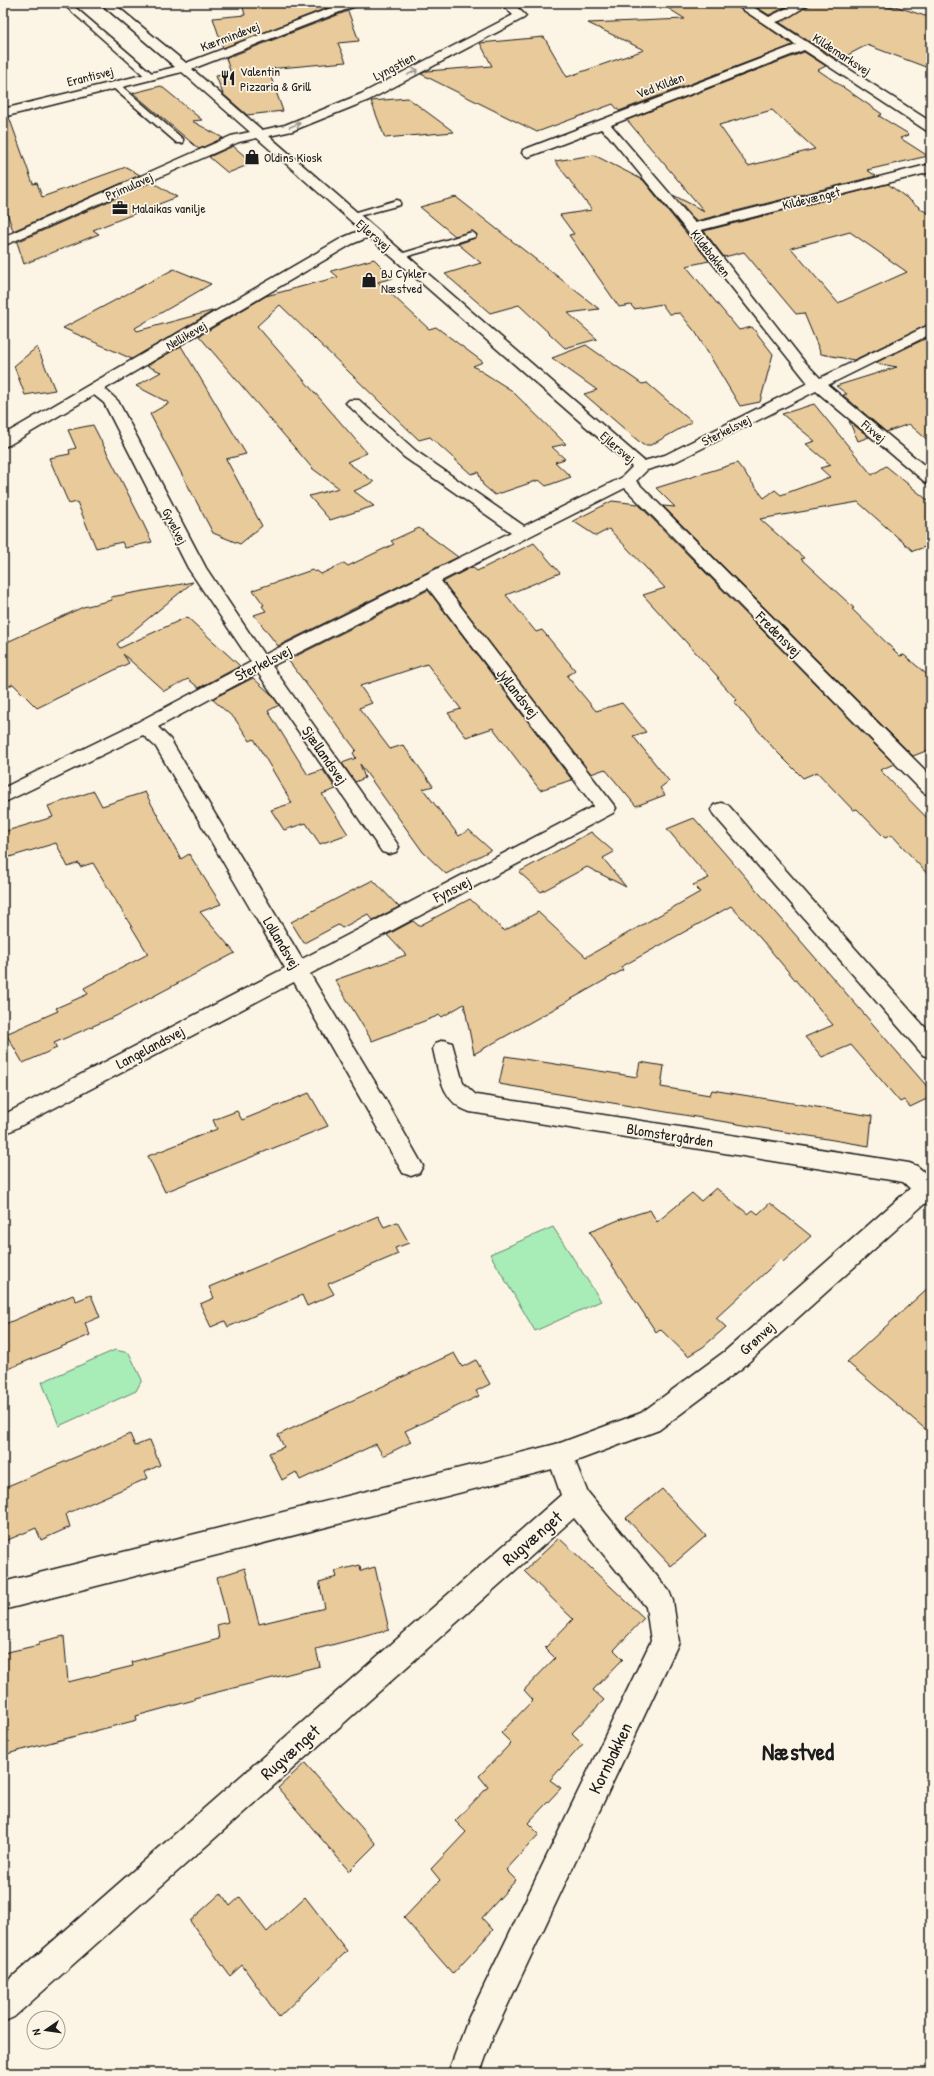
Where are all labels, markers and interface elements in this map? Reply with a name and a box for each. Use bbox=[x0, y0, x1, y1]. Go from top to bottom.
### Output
street label: Kærmindevej bbox=[198, 16, 262, 56]
street label: Kildemarksvej bbox=[809, 28, 875, 80]
street label: Lyngstien bbox=[370, 47, 418, 85]
street label: Erantisvej bbox=[65, 62, 115, 90]
place label: Valentin Pizzaria & Grill bbox=[240, 62, 311, 95]
one-way arrow bbox=[407, 67, 419, 75]
street label: Ved Kilden bbox=[634, 68, 687, 102]
restaurant icon: Valentin Pizzaria & Grill bbox=[219, 69, 237, 87]
one-way arrow bbox=[288, 121, 300, 128]
shop icon: Oldins Kiosk bbox=[243, 148, 261, 166]
place label: Oldins Kiosk bbox=[264, 148, 322, 166]
street label: Primulavej bbox=[102, 168, 156, 204]
street label: Kildevænget bbox=[780, 182, 842, 214]
office icon: Malaikas vanilje bbox=[111, 199, 129, 217]
place label: Malaikas vanilje bbox=[132, 199, 206, 217]
street label: Ejlersvej bbox=[353, 215, 395, 255]
street label: Kildebakken bbox=[687, 226, 735, 281]
place label: BJ Cykler Næstved bbox=[381, 264, 427, 297]
shop icon: BJ Cykler Næstved bbox=[360, 271, 378, 289]
street label: Nellikevej bbox=[162, 316, 210, 354]
street label: Sterkelsvej bbox=[698, 410, 754, 450]
street label: Fixvej bbox=[857, 415, 890, 447]
street label: Ejlersvej bbox=[597, 427, 639, 467]
street label: Gyvelvej bbox=[158, 505, 192, 547]
street label: Fredensvej bbox=[751, 606, 807, 662]
street label: Sterkelsvej bbox=[231, 640, 295, 686]
street label: Jyllandsvej bbox=[492, 664, 544, 722]
street label: Sjællandsvej bbox=[297, 722, 353, 788]
street label: Fynsvej bbox=[429, 871, 475, 908]
street label: Lollandsvej bbox=[258, 913, 306, 973]
street label: Langelandsvej bbox=[112, 1020, 188, 1074]
street label: Blomstergården bbox=[625, 1118, 715, 1152]
street label: Grønvej bbox=[735, 1316, 779, 1360]
street label: Rugvænget bbox=[496, 1504, 568, 1571]
street label: Rugvænget bbox=[255, 1718, 326, 1786]
street label: Kornbakken bbox=[582, 1718, 638, 1798]
district label: Næstved bbox=[762, 1736, 834, 1767]
north arrow bbox=[26, 2010, 66, 2050]
text: N bbox=[29, 2028, 44, 2037]

